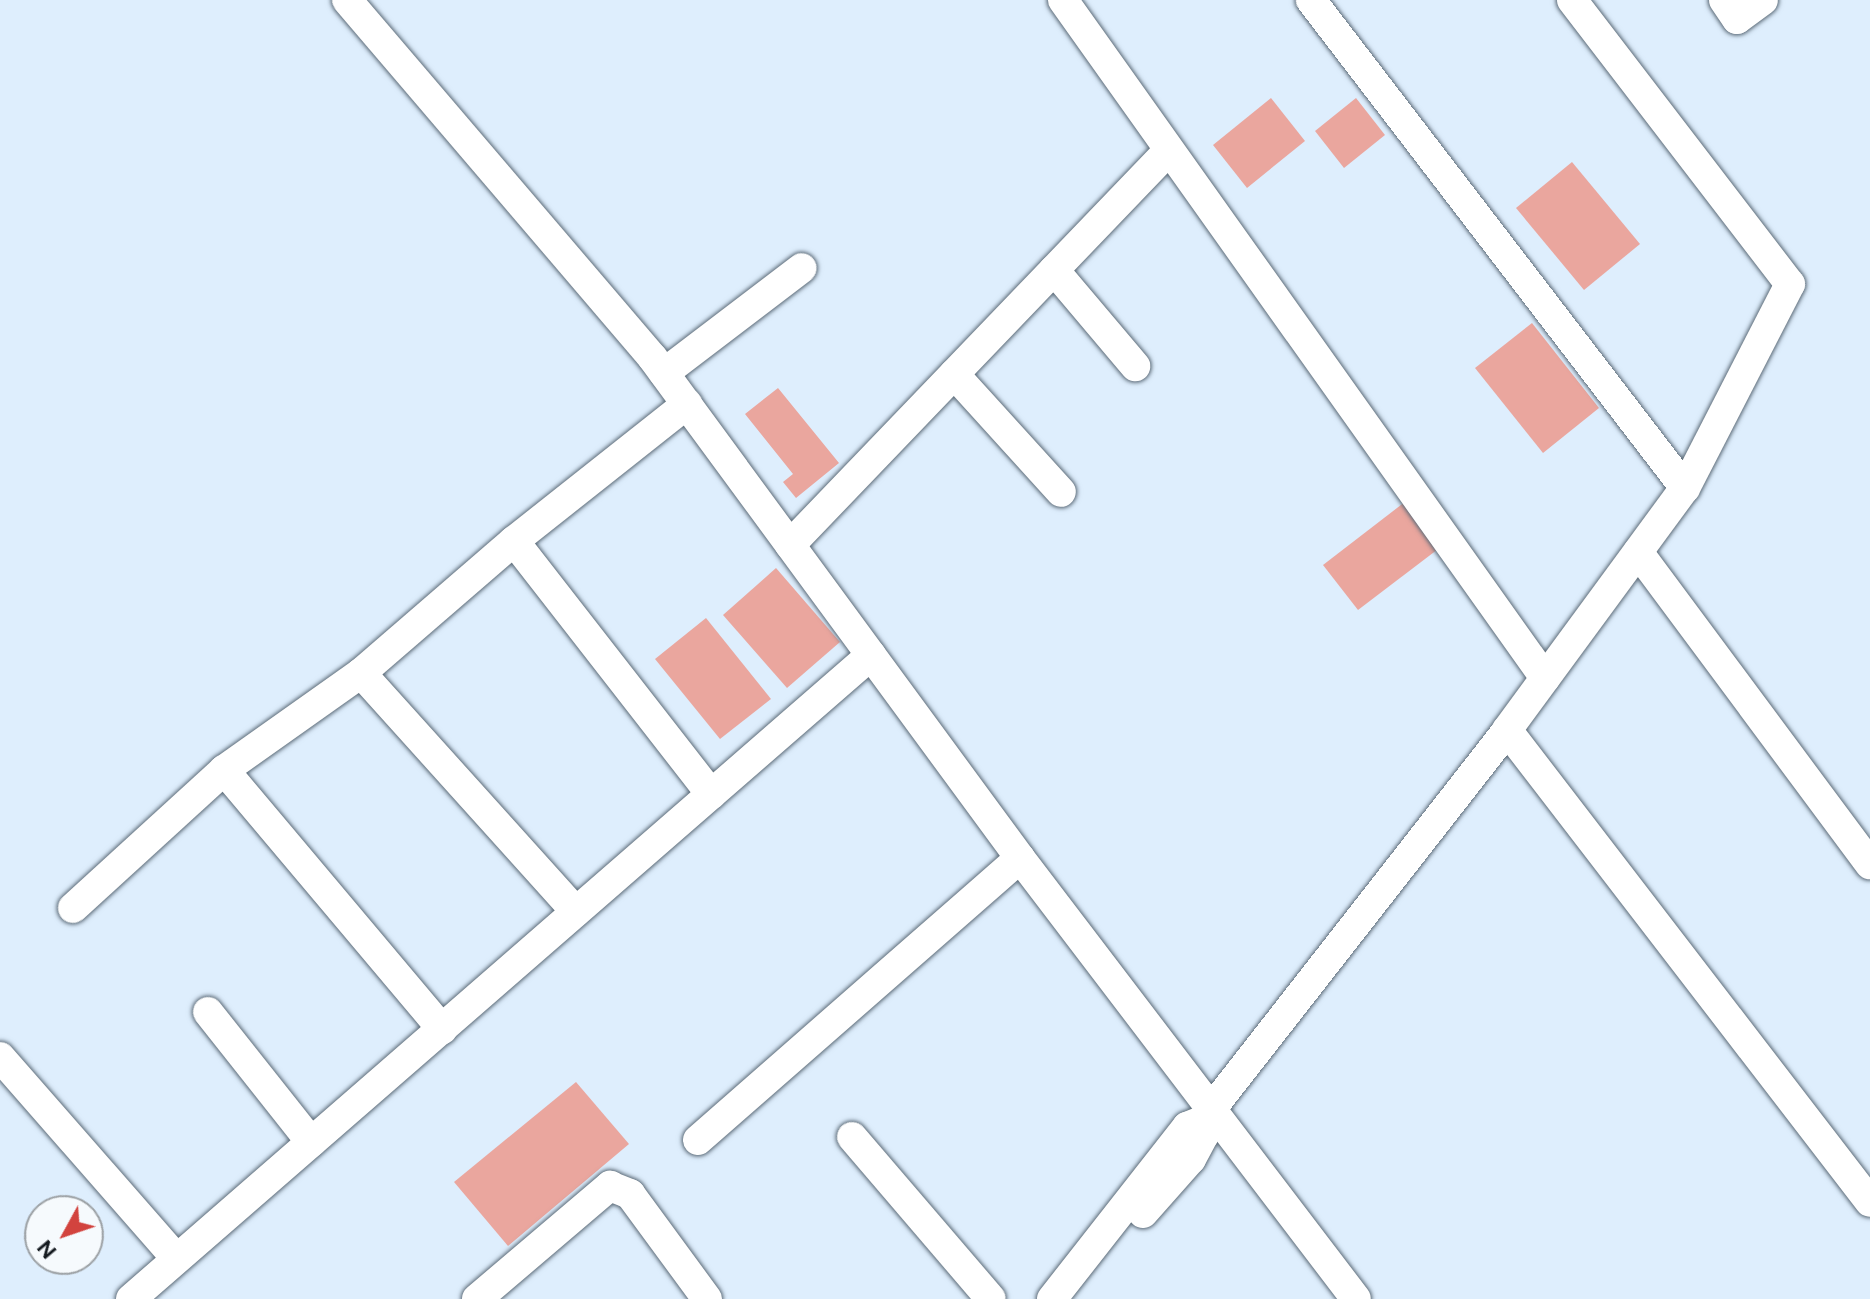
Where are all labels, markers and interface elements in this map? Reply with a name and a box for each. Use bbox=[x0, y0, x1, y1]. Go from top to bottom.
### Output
north arrow bbox=[24, 1195, 104, 1275]
text: N bbox=[31, 1234, 63, 1265]

